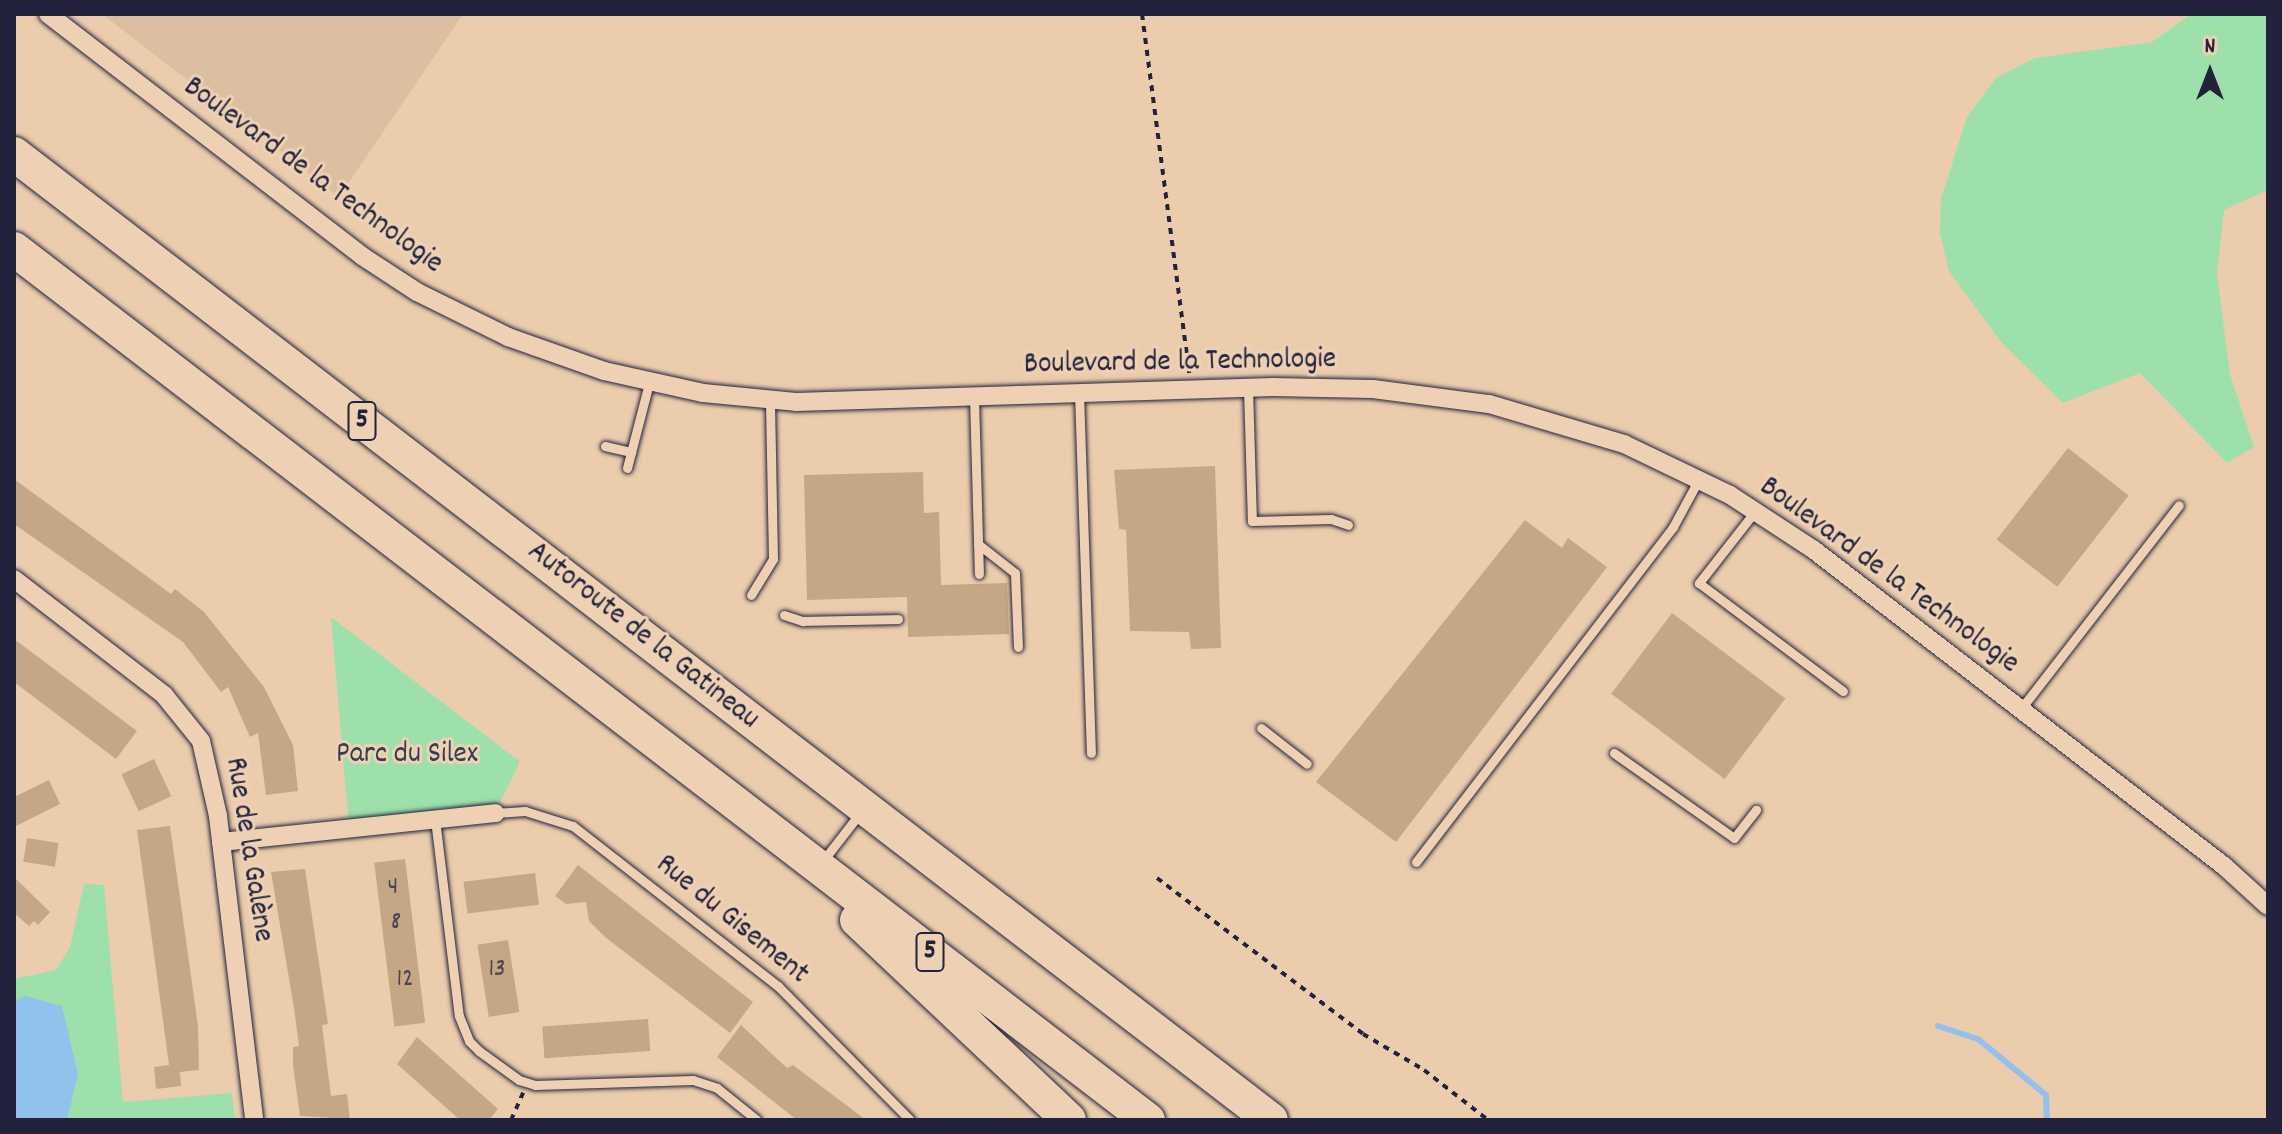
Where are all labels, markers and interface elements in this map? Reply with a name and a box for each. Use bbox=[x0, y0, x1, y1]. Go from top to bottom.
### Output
north arrow bbox=[2170, 32, 2250, 112]
text: N bbox=[2205, 32, 2215, 63]
street label: Boulevard de la Technologie bbox=[175, 71, 449, 283]
street label: Boulevard de la Technologie bbox=[1024, 343, 1336, 385]
road number: 5 bbox=[346, 397, 378, 445]
street label: Boulevard de la Technologie bbox=[1751, 471, 2025, 683]
street label: Autoroute de la Gatineau bbox=[519, 535, 765, 739]
park label: Parc du Silex bbox=[336, 738, 478, 774]
street label: Rue de la Galène bbox=[215, 755, 279, 945]
street label: Rue du Gisement bbox=[647, 848, 815, 994]
house number: 4 bbox=[388, 872, 398, 904]
house number: 8 bbox=[391, 907, 401, 939]
road number: 5 bbox=[914, 928, 946, 976]
house number: 13 bbox=[488, 954, 506, 986]
house number: 12 bbox=[396, 964, 414, 996]

